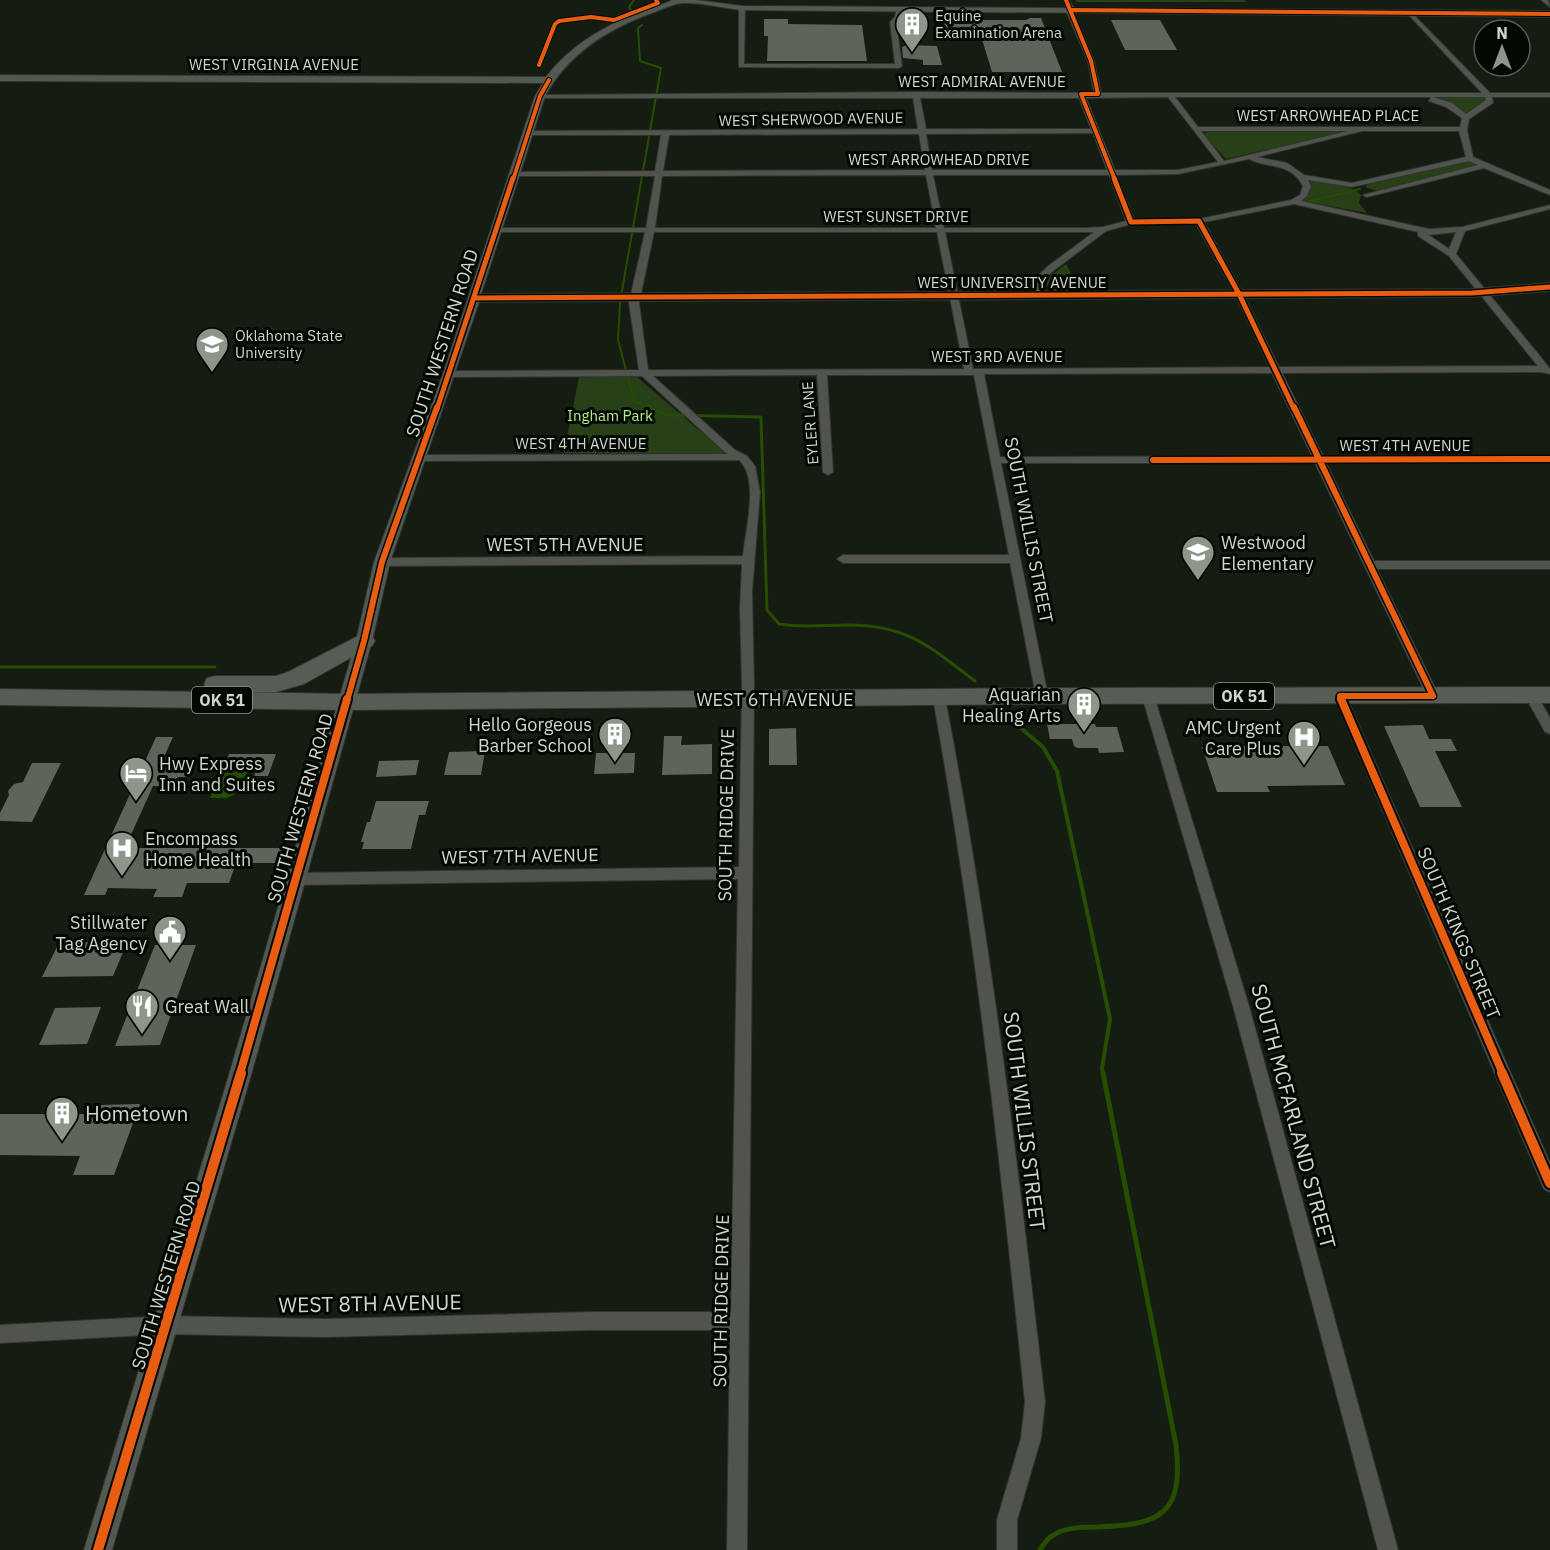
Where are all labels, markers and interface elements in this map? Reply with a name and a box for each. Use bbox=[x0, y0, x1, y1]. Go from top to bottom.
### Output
building icon: Equine Examination Arena bbox=[894, 6, 930, 53]
place label: Equine Examination Arena bbox=[935, 6, 1062, 42]
north arrow bbox=[1472, 18, 1532, 78]
text: N bbox=[1496, 23, 1508, 43]
street label: WEST VIRGINIA AVENUE bbox=[189, 55, 359, 74]
street label: WEST ADMIRAL AVENUE bbox=[898, 72, 1066, 91]
street label: WEST ARROWHEAD PLACE bbox=[1237, 106, 1419, 125]
street label: WEST SHERWOOD AVENUE bbox=[718, 108, 904, 130]
street label: WEST ARROWHEAD DRIVE bbox=[848, 150, 1030, 169]
street label: WEST SUNSET DRIVE bbox=[823, 207, 969, 226]
street label: SOUTH WESTERN ROAD bbox=[401, 246, 483, 440]
street label: WEST UNIVERSITY AVENUE bbox=[917, 273, 1107, 292]
school or university icon: Oklahoma State University bbox=[194, 326, 230, 373]
place label: Oklahoma State University bbox=[235, 326, 343, 362]
street label: WEST 3RD AVENUE bbox=[931, 347, 1063, 366]
street label: EYLER LANE bbox=[798, 381, 822, 465]
park label: Ingham Park bbox=[567, 406, 653, 425]
street label: WEST 4TH AVENUE bbox=[516, 434, 646, 453]
street label: SOUTH WILLIS STREET bbox=[1000, 435, 1058, 625]
street label: WEST 4TH AVENUE bbox=[1340, 436, 1470, 455]
place label: Westwood Elementary bbox=[1221, 531, 1314, 575]
street label: WEST 5TH AVENUE bbox=[486, 533, 644, 556]
school or university icon: Westwood Elementary bbox=[1180, 534, 1216, 581]
place label: Aquarian Healing Arts bbox=[962, 683, 1061, 727]
road number: OK 51 bbox=[1214, 683, 1274, 709]
building icon: Aquarian Healing Arts bbox=[1066, 686, 1102, 733]
road number: OK 51 bbox=[192, 687, 252, 713]
street label: WEST 6TH AVENUE bbox=[696, 688, 854, 711]
street label: SOUTH WESTERN ROAD bbox=[262, 711, 338, 905]
place label: Hello Gorgeous Barber School bbox=[468, 713, 592, 757]
building icon: Hello Gorgeous Barber School bbox=[597, 716, 633, 763]
place label: AMC Urgent Care Plus bbox=[1185, 716, 1281, 760]
hospital icon: AMC Urgent Care Plus bbox=[1286, 719, 1322, 766]
street label: SOUTH RIDGE DRIVE bbox=[713, 728, 739, 902]
place label: Hwy Express Inn and Suites bbox=[159, 752, 276, 796]
hotel icon: Hwy Express Inn and Suites bbox=[118, 755, 154, 802]
place label: Encompass Home Health bbox=[145, 827, 251, 871]
hospital icon: Encompass Home Health bbox=[104, 830, 140, 877]
street label: WEST 7TH AVENUE bbox=[441, 843, 599, 869]
street label: SOUTH KINGS STREET bbox=[1412, 844, 1506, 1022]
place label: Stillwater Tag Agency bbox=[56, 911, 147, 955]
public building icon: Stillwater Tag Agency bbox=[152, 914, 188, 961]
street label: SOUTH MCFARLAND STREET bbox=[1245, 980, 1343, 1252]
restaurant icon: Great Wall bbox=[124, 988, 160, 1035]
place label: Great Wall bbox=[165, 995, 249, 1018]
street label: SOUTH WILLIS STREET bbox=[998, 1010, 1052, 1232]
building icon: Hometown bbox=[44, 1095, 80, 1142]
place label: Hometown bbox=[85, 1099, 188, 1127]
street label: SOUTH WESTERN ROAD bbox=[126, 1178, 206, 1372]
street label: SOUTH RIDGE DRIVE bbox=[708, 1214, 734, 1388]
street label: WEST 8TH AVENUE bbox=[278, 1287, 462, 1319]

